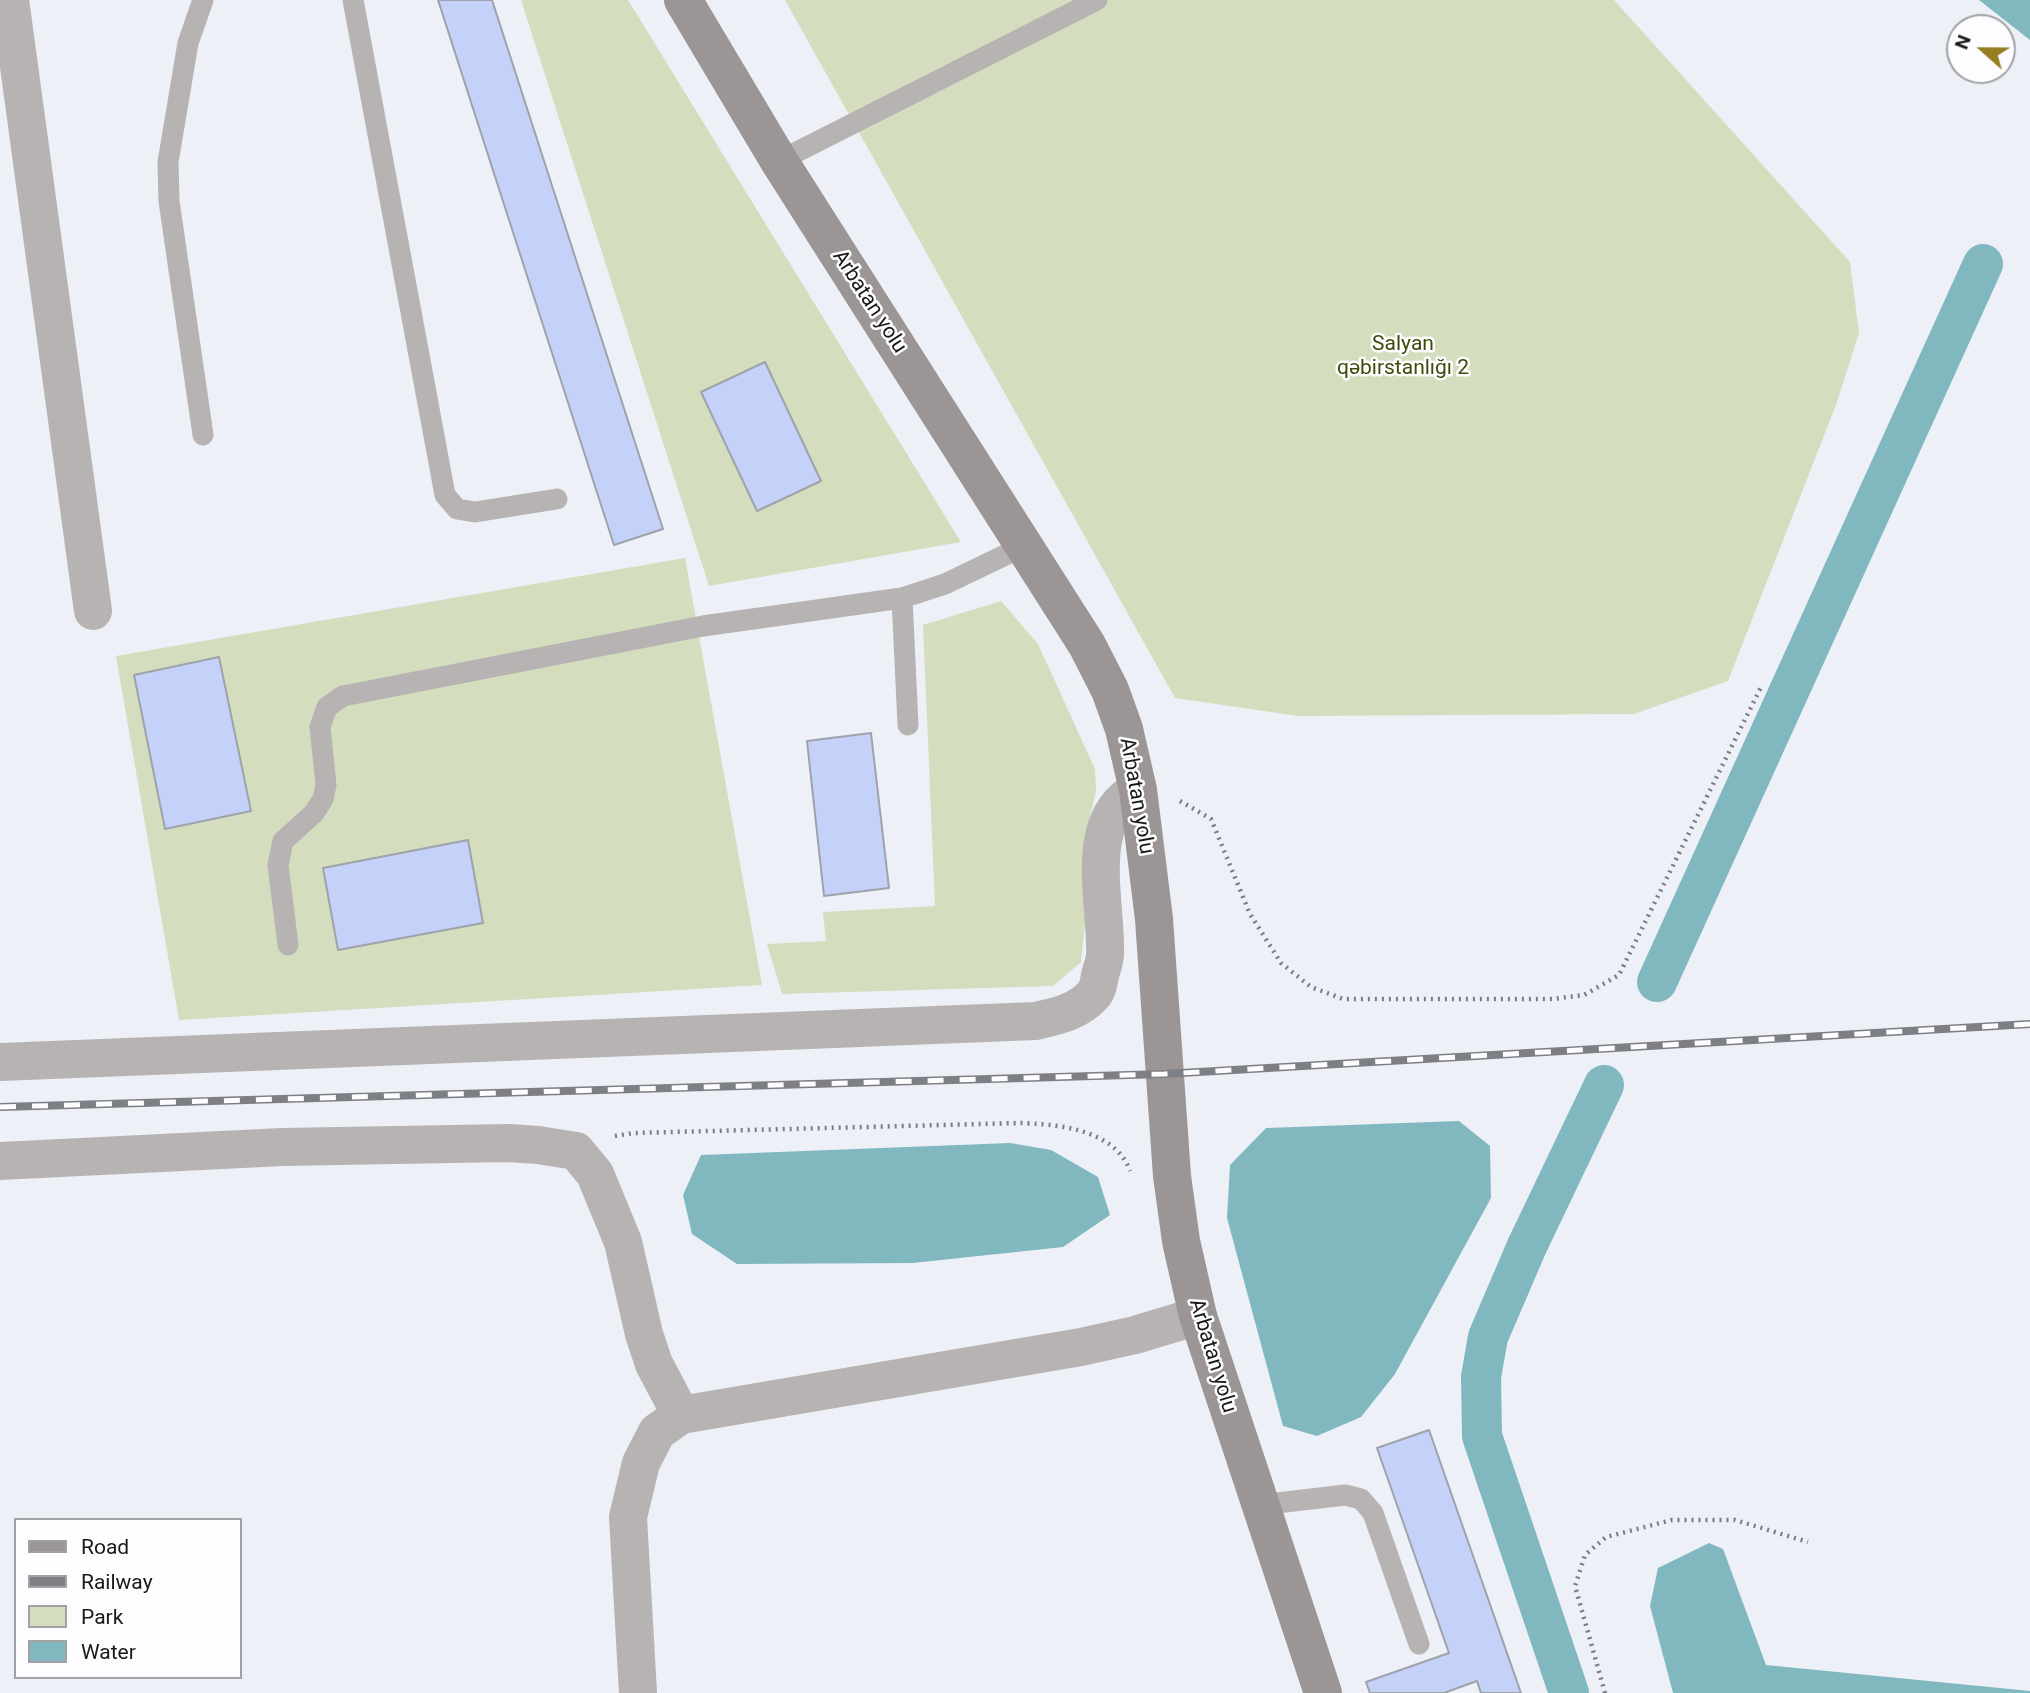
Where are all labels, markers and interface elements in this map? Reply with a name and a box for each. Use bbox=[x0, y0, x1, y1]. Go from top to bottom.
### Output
north arrow bbox=[1946, 14, 2016, 84]
text: N bbox=[1950, 32, 1976, 52]
street label: Arbatan yolu bbox=[826, 246, 912, 358]
park label: Salyan qəbirstanlığı 2 bbox=[1337, 332, 1469, 382]
street label: Arbatan yolu bbox=[1113, 736, 1159, 856]
street label: Arbatan yolu bbox=[1183, 1296, 1241, 1416]
legend bbox=[14, 1518, 242, 1679]
text: Road bbox=[81, 1535, 129, 1559]
text: Railway bbox=[81, 1570, 153, 1594]
text: Park bbox=[81, 1605, 123, 1629]
text: Water bbox=[81, 1640, 136, 1664]

